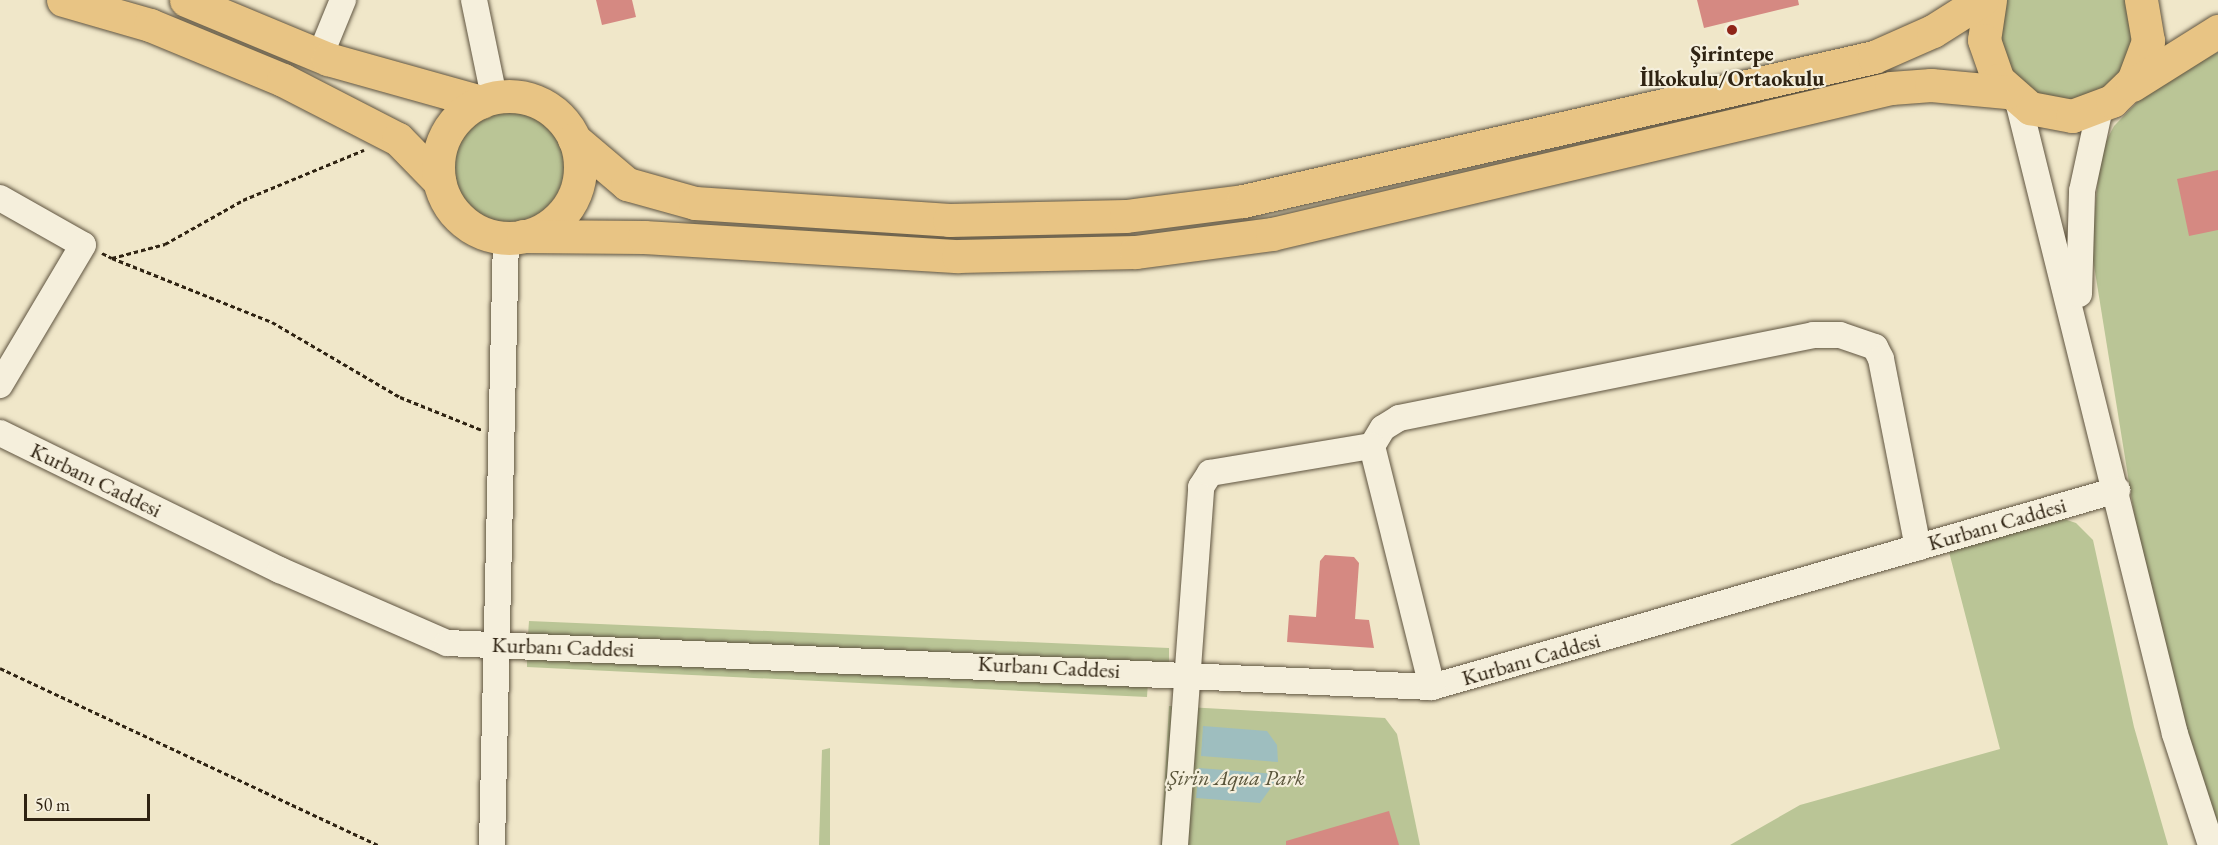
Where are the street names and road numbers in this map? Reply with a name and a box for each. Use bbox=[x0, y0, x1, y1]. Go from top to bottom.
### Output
street label: Kurbanı Caddesi bbox=[26, 437, 166, 523]
street label: Kurbanı Caddesi bbox=[1925, 492, 2069, 556]
street label: Kurbanı Caddesi bbox=[1459, 627, 1603, 691]
street label: Kurbanı Caddesi bbox=[491, 631, 635, 663]
street label: Kurbanı Caddesi bbox=[977, 650, 1121, 684]

